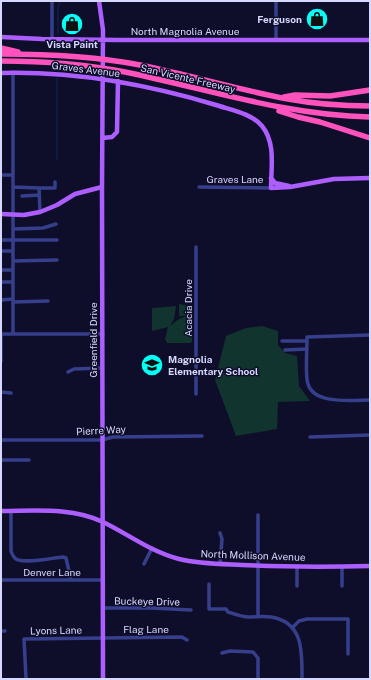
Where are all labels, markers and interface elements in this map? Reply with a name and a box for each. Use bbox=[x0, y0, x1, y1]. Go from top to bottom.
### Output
shop icon: Ferguson bbox=[304, 6, 330, 32]
shop icon: Vista Paint bbox=[59, 11, 85, 37]
place label: Ferguson bbox=[257, 13, 302, 25]
street label: North Magnolia Avenue bbox=[131, 25, 240, 37]
place label: Vista Paint bbox=[46, 38, 98, 50]
street label: Graves Avenue bbox=[51, 59, 121, 79]
street label: San Vicente Freeway bbox=[139, 61, 237, 95]
street label: Graves Lane bbox=[206, 173, 264, 185]
street label: Acacia Drive bbox=[182, 279, 194, 337]
street label: Greenfield Drive bbox=[87, 302, 99, 378]
school or university icon: Magnolia Elementary School bbox=[139, 352, 165, 378]
place label: Magnolia Elementary School bbox=[168, 353, 258, 377]
street label: Pierre Way bbox=[76, 423, 127, 437]
street label: North Mollison Avenue bbox=[200, 547, 306, 563]
street label: Denver Lane bbox=[23, 566, 81, 578]
street label: Buckeye Drive bbox=[114, 594, 180, 608]
street label: Flag Lane bbox=[123, 623, 169, 635]
street label: Lyons Lane bbox=[30, 624, 82, 636]

